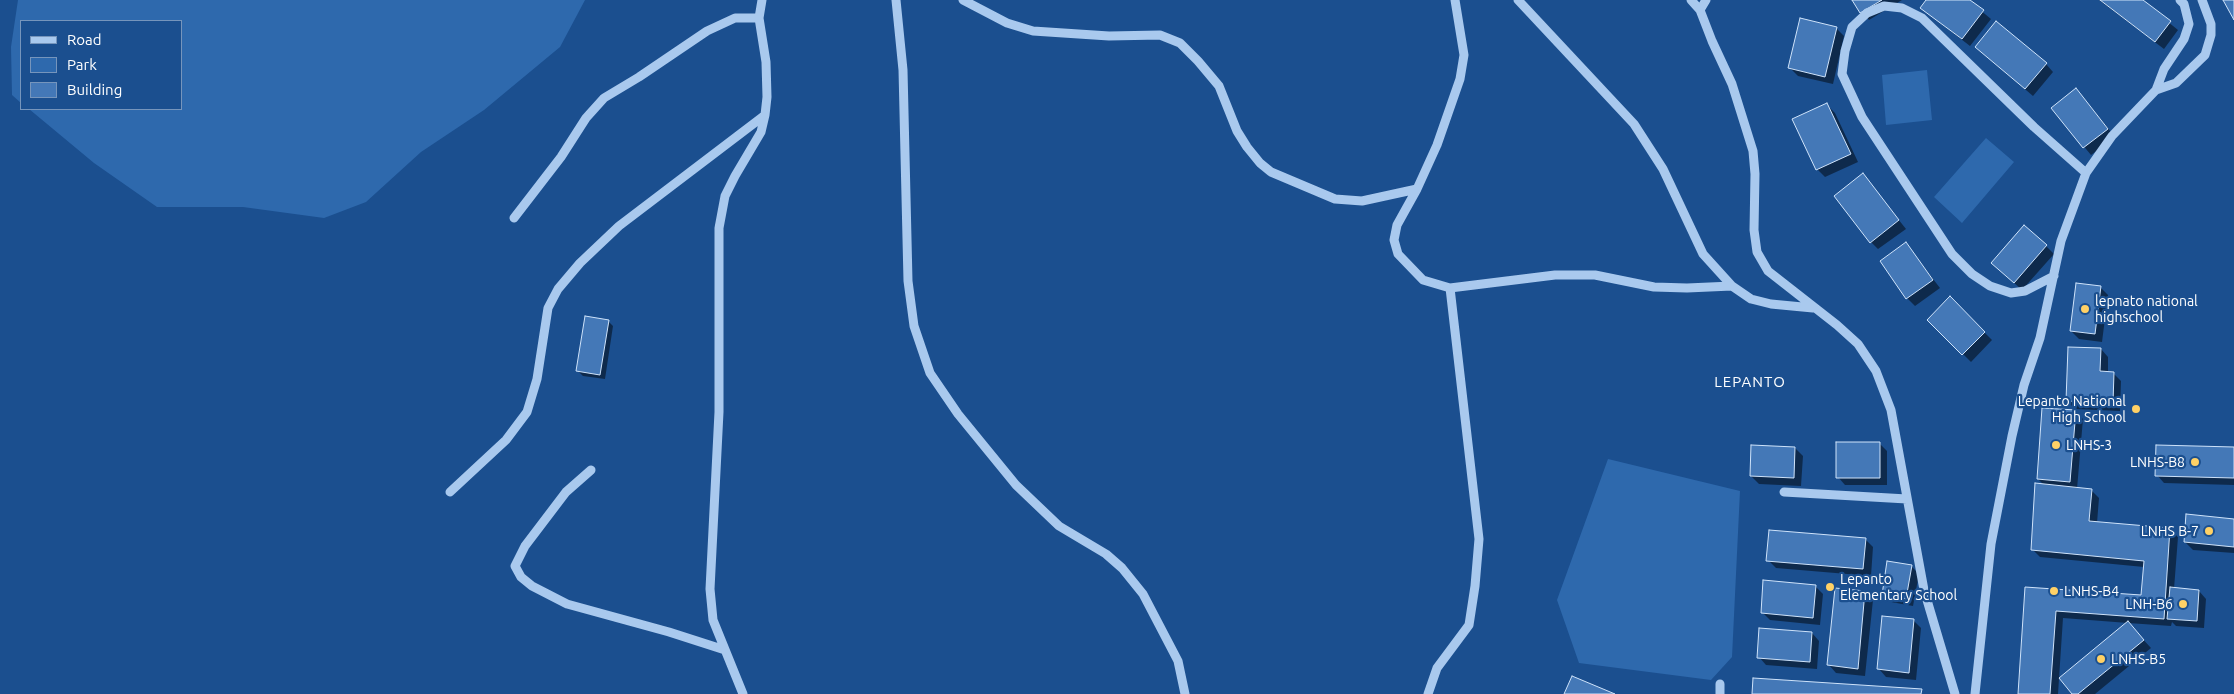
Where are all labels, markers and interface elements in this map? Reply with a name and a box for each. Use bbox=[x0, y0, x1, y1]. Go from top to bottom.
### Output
legend bbox=[20, 20, 182, 110]
text: Road bbox=[67, 31, 102, 48]
text: Park bbox=[67, 56, 97, 73]
text: Building bbox=[67, 81, 122, 98]
place label: lepnato national highschool bbox=[2095, 293, 2198, 326]
marker: lepnato national highschool bbox=[2079, 303, 2091, 315]
district label: LEPANTO bbox=[1713, 373, 1787, 391]
place label: Lepanto National High School bbox=[2018, 393, 2126, 426]
marker: Lepanto National High School bbox=[2130, 403, 2142, 415]
place label: LNHS-3 bbox=[2066, 437, 2112, 453]
marker: LNHS-3 bbox=[2050, 439, 2062, 451]
place label: LNHS-B8 bbox=[2130, 454, 2185, 470]
marker: LNHS-B8 bbox=[2189, 456, 2201, 468]
place label: LNHS B-7 bbox=[2141, 523, 2199, 539]
marker: LNHS B-7 bbox=[2203, 525, 2215, 537]
place label: Lepanto Elementary School bbox=[1840, 571, 1957, 604]
marker: Lepanto Elementary School bbox=[1824, 581, 1836, 593]
place label: LNHS-B4 bbox=[2064, 583, 2119, 599]
marker: LNHS-B4 bbox=[2048, 585, 2060, 597]
place label: LNH-B6 bbox=[2125, 596, 2173, 612]
marker: LNH-B6 bbox=[2177, 598, 2189, 610]
place label: LNHS-B5 bbox=[2111, 651, 2166, 667]
marker: LNHS-B5 bbox=[2095, 653, 2107, 665]

